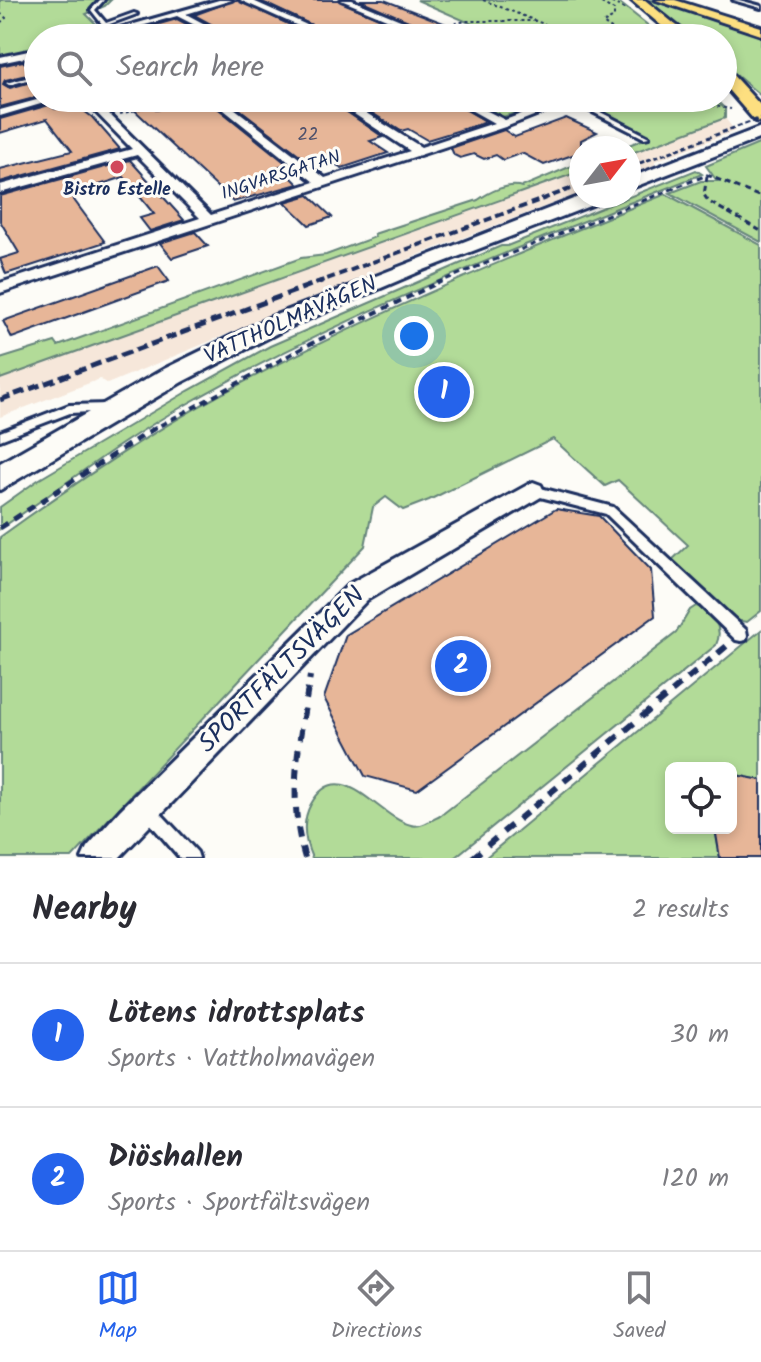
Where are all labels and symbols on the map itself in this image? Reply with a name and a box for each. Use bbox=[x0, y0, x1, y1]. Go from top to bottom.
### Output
house number: 22 bbox=[298, 121, 318, 150]
north arrow bbox=[569, 136, 641, 208]
street label: INGVARSGATAN bbox=[218, 143, 344, 209]
marker: Bistro Estelle bbox=[108, 158, 126, 176]
place label: Bistro Estelle bbox=[63, 176, 171, 205]
street label: VATTHOLMAVÄGEN bbox=[199, 267, 383, 375]
your location bbox=[394, 316, 434, 356]
pin: 1 bbox=[418, 362, 470, 422]
street label: SPORTFÄLTSVÄGEN bbox=[188, 576, 376, 764]
pin: 2 bbox=[435, 636, 487, 696]

